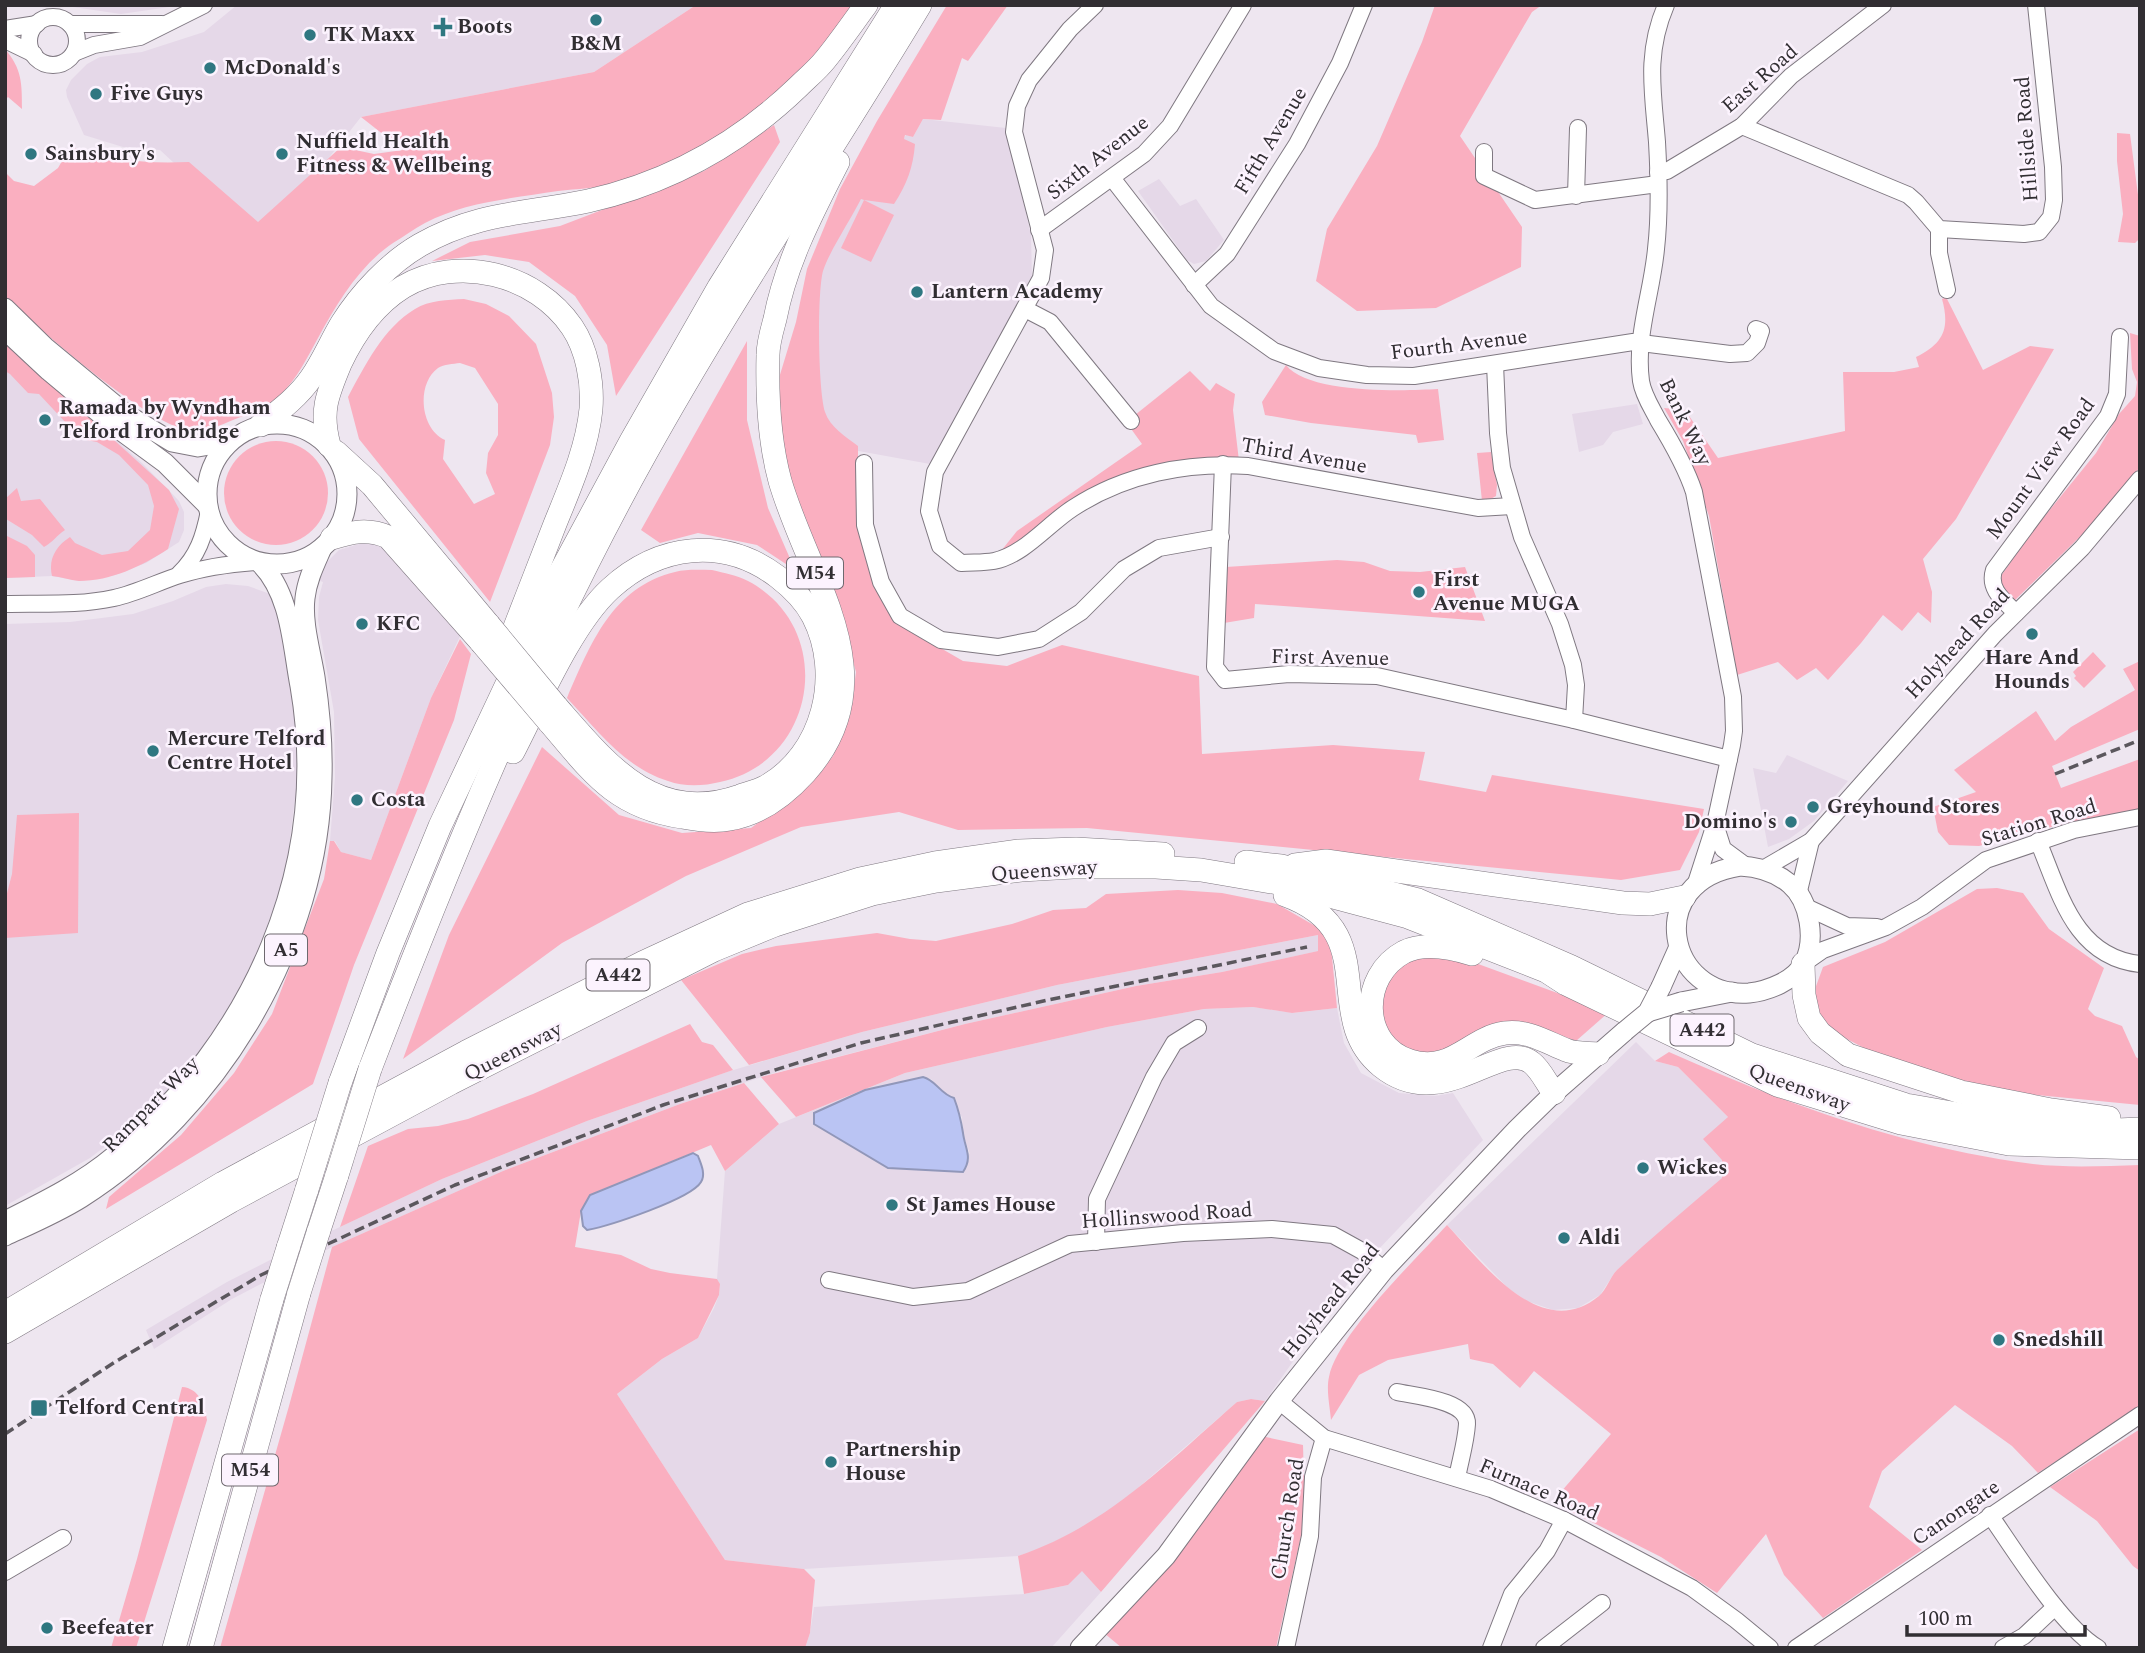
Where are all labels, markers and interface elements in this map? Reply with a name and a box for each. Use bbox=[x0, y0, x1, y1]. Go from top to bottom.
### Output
place label: Boots bbox=[457, 11, 513, 43]
marker: B&M bbox=[588, 12, 604, 28]
place label: TK Maxx bbox=[324, 19, 415, 51]
marker: Boots bbox=[435, 19, 451, 35]
marker: TK Maxx bbox=[302, 27, 318, 43]
place label: B&M bbox=[570, 28, 622, 60]
street label: East Road bbox=[1714, 36, 1806, 122]
place label: McDonald's bbox=[224, 52, 341, 84]
marker: McDonald's bbox=[202, 60, 218, 76]
street label: Hillside Road bbox=[2007, 75, 2047, 203]
place label: Five Guys bbox=[110, 78, 204, 110]
street label: Fifth Avenue bbox=[1226, 81, 1316, 201]
marker: Five Guys bbox=[88, 86, 104, 102]
street label: Sixth Avenue bbox=[1040, 108, 1156, 208]
place label: Nuffield Health Fitness & Wellbeing bbox=[296, 126, 492, 182]
place label: Sainsbury's bbox=[45, 138, 155, 170]
marker: Sainsbury's bbox=[23, 146, 39, 162]
marker: Nuffield Health Fitness & Wellbeing bbox=[274, 146, 290, 162]
place label: Lantern Academy bbox=[931, 276, 1103, 308]
marker: Lantern Academy bbox=[909, 284, 925, 300]
street label: Fourth Avenue bbox=[1389, 321, 1529, 369]
street label: Bank Way bbox=[1650, 373, 1720, 472]
street label: Mount View Road bbox=[1978, 391, 2104, 547]
place label: Ramada by Wyndham Telford Ironbridge bbox=[59, 392, 271, 448]
marker: Ramada by Wyndham Telford Ironbridge bbox=[37, 412, 53, 428]
street label: Third Avenue bbox=[1238, 429, 1370, 483]
road number: M54 bbox=[787, 558, 843, 588]
place label: First Avenue MUGA bbox=[1433, 564, 1580, 620]
street label: Holyhead Road bbox=[1898, 581, 2018, 707]
marker: First Avenue MUGA bbox=[1411, 584, 1427, 600]
place label: KFC bbox=[376, 608, 420, 640]
marker: KFC bbox=[354, 616, 370, 632]
marker: Hare And Hounds bbox=[2024, 626, 2040, 642]
street label: First Avenue bbox=[1270, 641, 1390, 675]
place label: Hare And Hounds bbox=[1985, 642, 2079, 698]
place label: Mercure Telford Centre Hotel bbox=[167, 723, 326, 779]
marker: Mercure Telford Centre Hotel bbox=[145, 743, 161, 759]
place label: Costa bbox=[371, 784, 426, 816]
street label: Station Road bbox=[1977, 790, 2101, 856]
place label: Greyhound Stores bbox=[1827, 791, 2000, 823]
marker: Costa bbox=[349, 792, 365, 808]
marker: Greyhound Stores bbox=[1805, 799, 1821, 815]
place label: Domino's bbox=[1684, 806, 1777, 838]
marker: Domino's bbox=[1783, 814, 1799, 830]
street label: Queensway bbox=[990, 851, 1099, 891]
road number: A5 bbox=[265, 934, 307, 966]
road number: A442 bbox=[586, 959, 650, 990]
street label: Queensway bbox=[458, 1013, 568, 1090]
road number: A442 bbox=[1670, 1014, 1734, 1046]
street label: Rampart Way bbox=[95, 1048, 208, 1161]
street label: Queensway bbox=[1744, 1055, 1855, 1122]
place label: Wickes bbox=[1657, 1152, 1728, 1184]
marker: Wickes bbox=[1635, 1160, 1651, 1176]
place label: St James House bbox=[906, 1189, 1056, 1221]
street label: Hollinswood Road bbox=[1080, 1194, 1254, 1238]
marker: St James House bbox=[884, 1197, 900, 1213]
place label: Aldi bbox=[1578, 1222, 1620, 1254]
marker: Aldi bbox=[1556, 1230, 1572, 1246]
street label: Holyhead Road bbox=[1274, 1236, 1388, 1366]
place label: Snedshill bbox=[2013, 1324, 2104, 1356]
marker: Snedshill bbox=[1991, 1332, 2007, 1348]
place label: Telford Central bbox=[55, 1392, 205, 1424]
marker: Telford Central bbox=[29, 1398, 49, 1418]
place label: Partnership House bbox=[845, 1434, 961, 1490]
street label: Furnace Road bbox=[1474, 1450, 1604, 1530]
road number: M54 bbox=[222, 1454, 278, 1486]
marker: Partnership House bbox=[823, 1454, 839, 1470]
street label: Church Road bbox=[1263, 1456, 1313, 1582]
street label: Canongate bbox=[1905, 1472, 2007, 1554]
scale bar bbox=[1907, 1594, 2086, 1638]
text: 100 m bbox=[1918, 1603, 1973, 1635]
place label: Beefeater bbox=[61, 1612, 154, 1644]
marker: Beefeater bbox=[39, 1620, 55, 1636]

